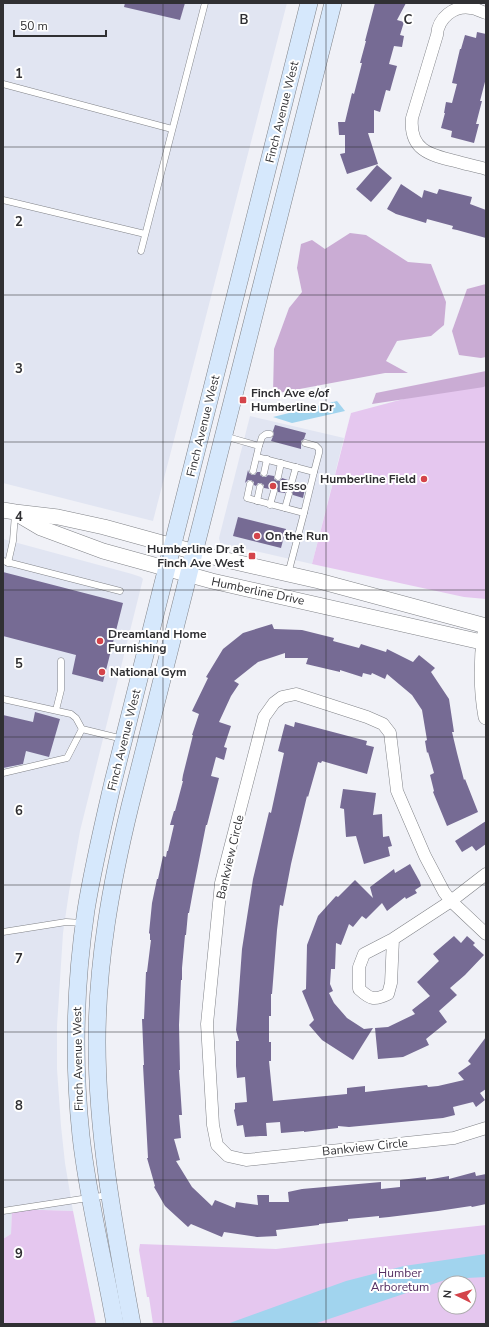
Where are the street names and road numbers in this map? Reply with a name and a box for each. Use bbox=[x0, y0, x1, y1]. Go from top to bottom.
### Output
street label: Finch Avenue West bbox=[262, 59, 303, 165]
street label: Finch Avenue West bbox=[183, 373, 224, 479]
street label: Humberline Drive bbox=[210, 573, 306, 609]
street label: Finch Avenue West bbox=[104, 687, 145, 793]
street label: Bankview Circle bbox=[213, 813, 247, 901]
street label: Finch Avenue West bbox=[69, 1006, 87, 1111]
street label: Bankview Circle bbox=[321, 1135, 409, 1159]

